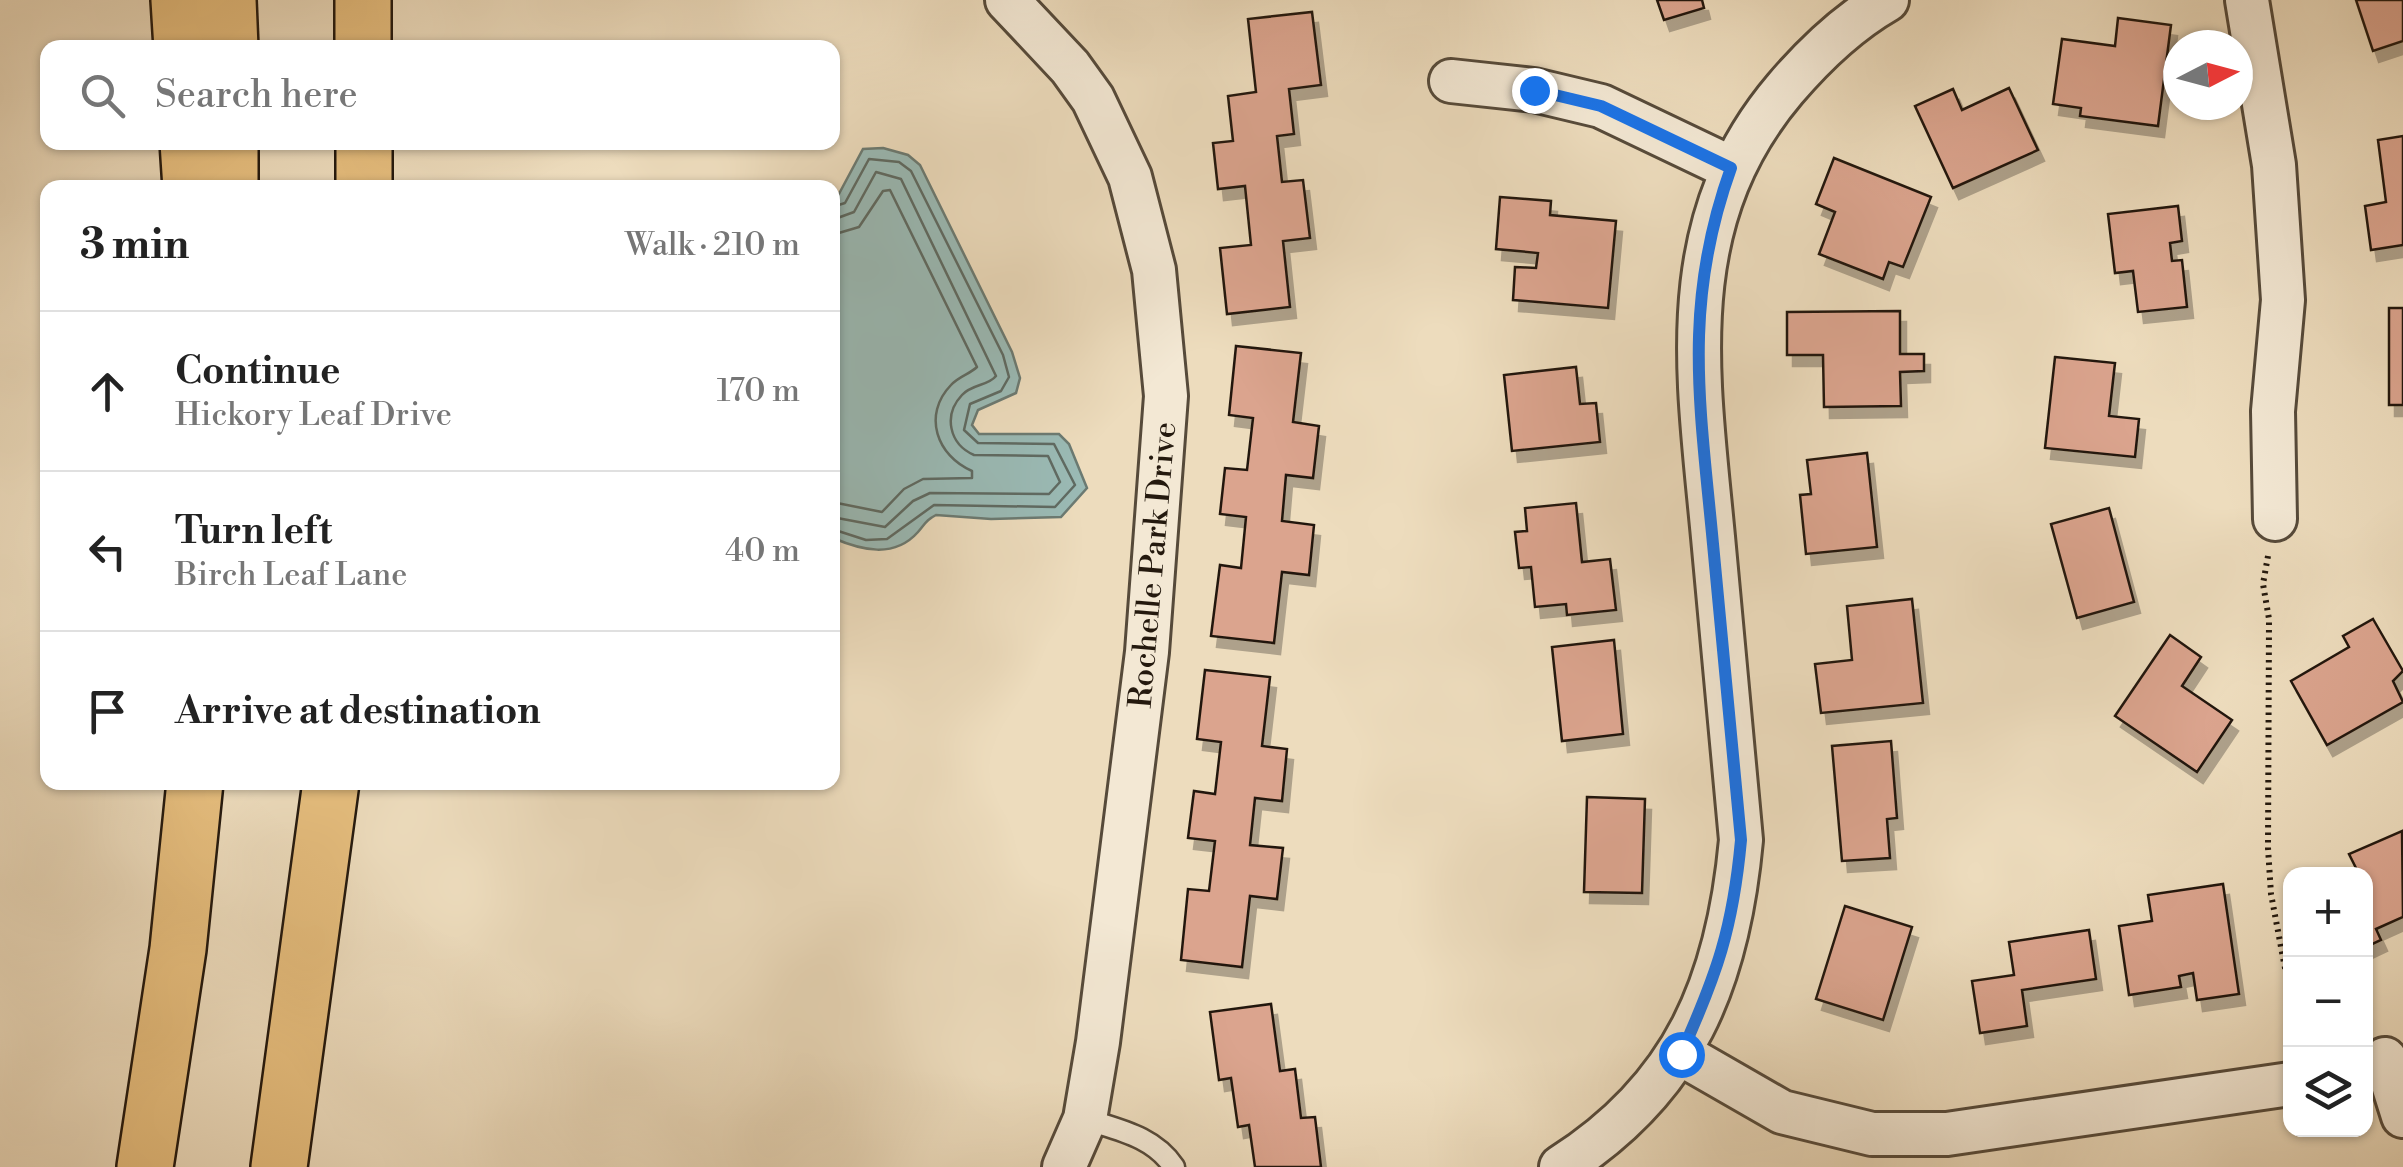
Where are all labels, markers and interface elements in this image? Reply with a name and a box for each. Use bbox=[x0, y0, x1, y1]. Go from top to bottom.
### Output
north arrow bbox=[2163, 30, 2253, 120]
search box bbox=[40, 40, 840, 150]
icon: search bbox=[75, 68, 130, 123]
route end bbox=[1512, 68, 1558, 114]
text: Search here bbox=[155, 72, 358, 119]
text: 3 min bbox=[80, 219, 189, 272]
text: Walk · 210 m bbox=[625, 225, 800, 265]
text: Continue bbox=[175, 348, 340, 395]
icon: ahead bbox=[80, 364, 135, 419]
text: 170 m bbox=[717, 371, 800, 411]
text: Hickory Leaf Drive bbox=[175, 395, 452, 435]
street label: Rochelle Park Drive bbox=[1121, 420, 1185, 710]
text: Turn left bbox=[175, 508, 332, 555]
icon: left bbox=[80, 524, 135, 579]
text: 40 m bbox=[725, 531, 800, 571]
text: Birch Leaf Lane bbox=[175, 555, 407, 595]
icon: arrive bbox=[80, 684, 135, 739]
text: Arrive at destination bbox=[175, 688, 541, 735]
map controls bbox=[2283, 867, 2373, 1137]
button: + bbox=[2283, 867, 2373, 957]
button: − bbox=[2283, 957, 2373, 1047]
route start bbox=[1659, 1032, 1705, 1078]
button: layers bbox=[2283, 1047, 2373, 1137]

